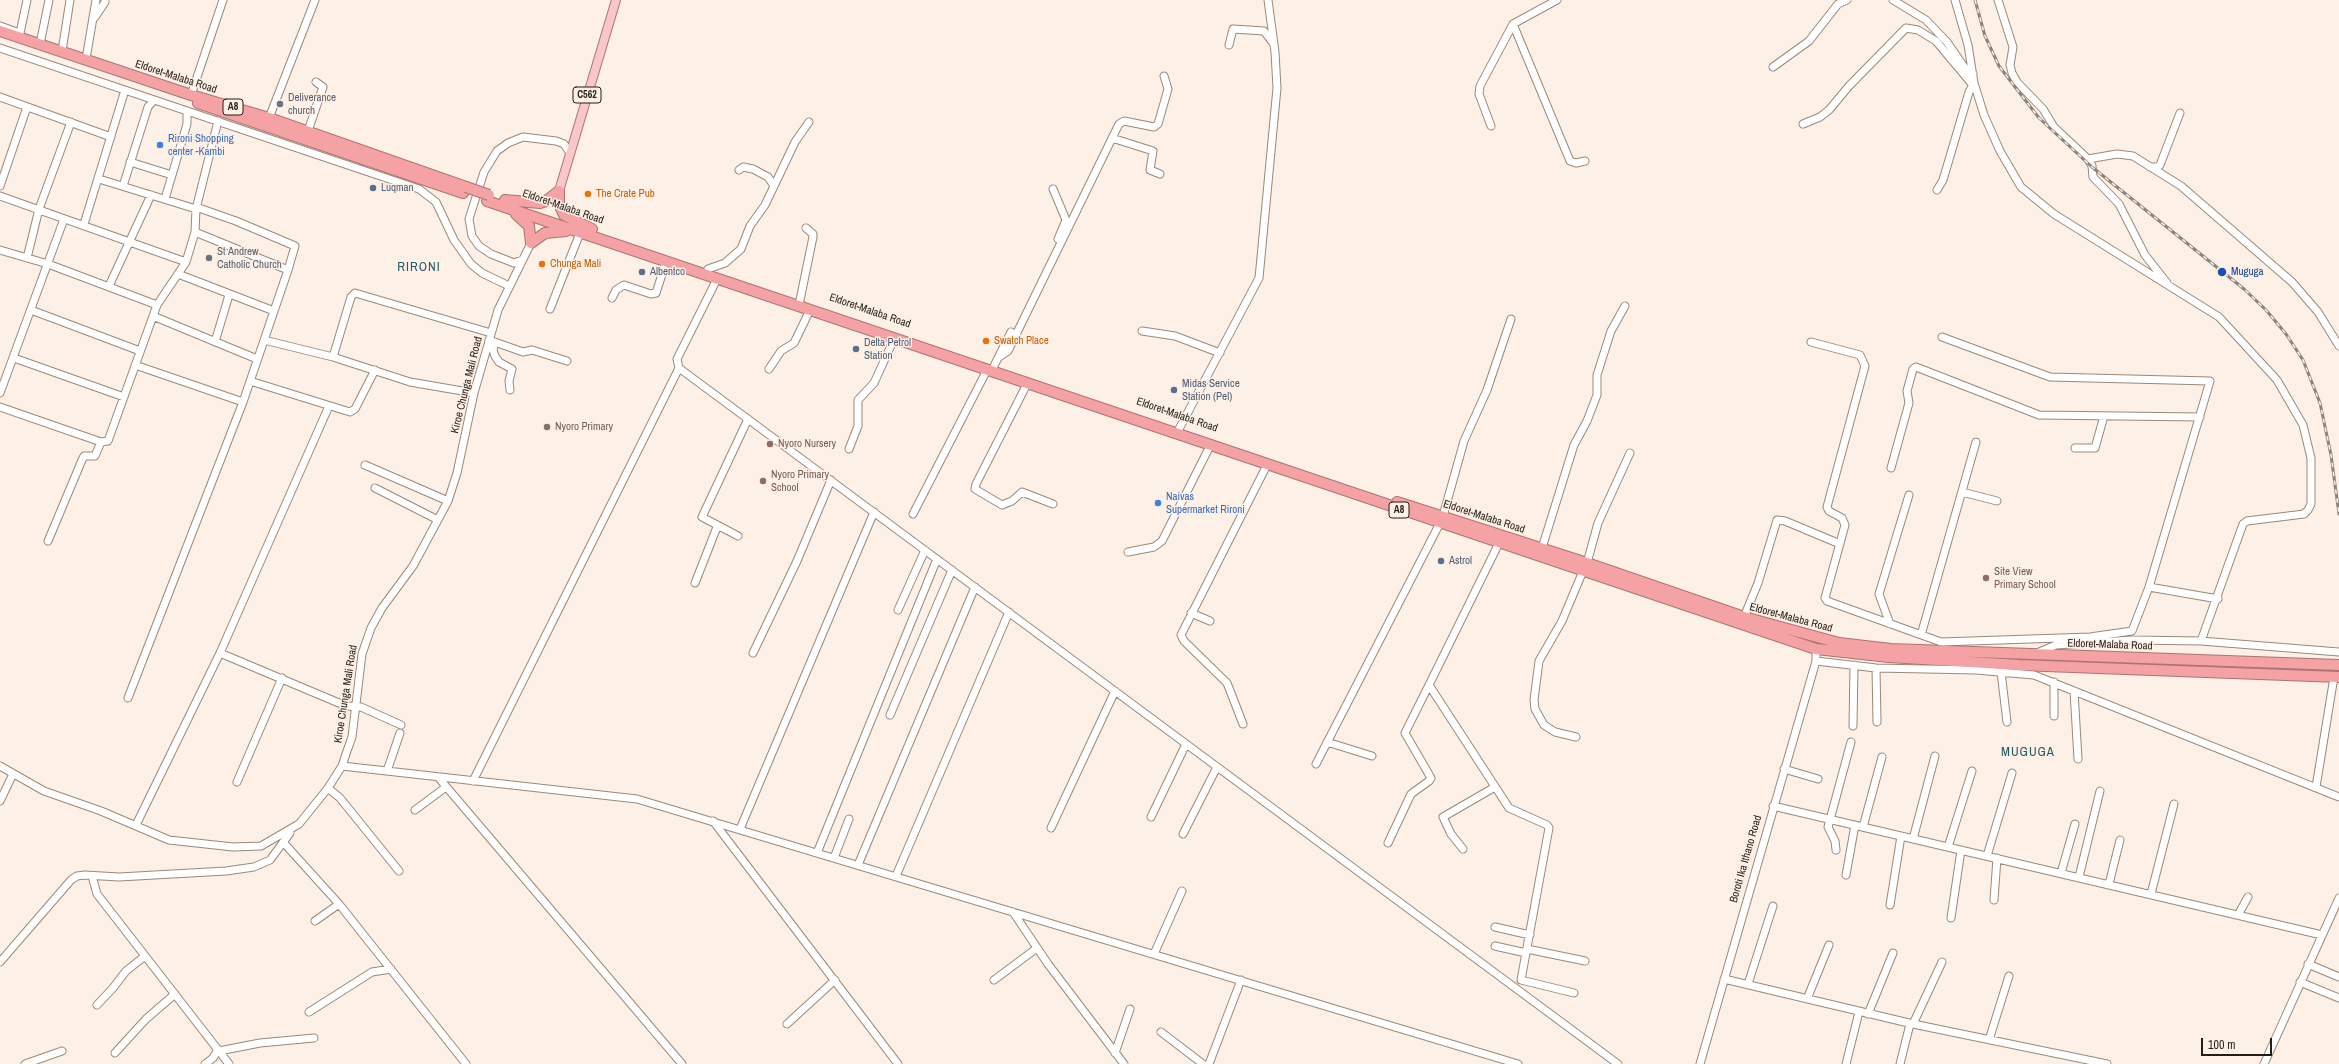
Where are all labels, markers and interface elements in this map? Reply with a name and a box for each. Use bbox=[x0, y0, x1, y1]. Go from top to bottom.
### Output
street label: Eldoret-Malaba Road bbox=[133, 58, 219, 96]
road number: C562 bbox=[573, 87, 601, 103]
place label: Deliverance church bbox=[288, 91, 336, 117]
road number: A8 bbox=[223, 99, 243, 115]
marker: Deliverance church bbox=[275, 99, 285, 109]
place label: Rironi Shopping center -Kambi bbox=[168, 132, 234, 158]
marker: Rironi Shopping center -Kambi bbox=[155, 140, 165, 150]
place label: Luqman bbox=[381, 181, 414, 195]
marker: Luqman bbox=[368, 183, 378, 193]
street label: Eldoret-Malaba Road bbox=[521, 187, 605, 227]
place label: The Crate Pub bbox=[596, 187, 655, 201]
marker: The Crate Pub bbox=[583, 189, 593, 199]
place label: St Andrew Catholic Church bbox=[217, 245, 282, 271]
marker: St Andrew Catholic Church bbox=[204, 253, 214, 263]
place label: Chunga Mali bbox=[550, 257, 601, 271]
marker: Chunga Mali bbox=[537, 259, 547, 269]
district label: RIRONI bbox=[397, 260, 441, 276]
place label: Albentco bbox=[650, 265, 685, 279]
place label: Muguga bbox=[2231, 265, 2264, 279]
marker: Muguga bbox=[2216, 266, 2228, 278]
marker: Albentco bbox=[637, 267, 647, 277]
street label: Eldoret-Malaba Road bbox=[828, 291, 912, 331]
place label: Swatch Place bbox=[994, 334, 1049, 348]
street label: Kiroe Chunga Mali Road bbox=[449, 335, 485, 435]
place label: Delta Petrol Station bbox=[864, 336, 911, 362]
marker: Swatch Place bbox=[981, 336, 991, 346]
marker: Delta Petrol Station bbox=[851, 344, 861, 354]
place label: Midas Service Station (Pel) bbox=[1182, 377, 1240, 403]
marker: Midas Service Station (Pel) bbox=[1169, 385, 1179, 395]
street label: Eldoret-Malaba Road bbox=[1135, 395, 1219, 435]
place label: Nyoro Primary bbox=[555, 420, 613, 434]
marker: Nyoro Primary bbox=[542, 422, 552, 432]
place label: Nyoro Nursery bbox=[778, 437, 836, 451]
marker: Nyoro Nursery bbox=[765, 439, 775, 449]
place label: Nyoro Primary School bbox=[771, 468, 829, 494]
marker: Nyoro Primary School bbox=[758, 476, 768, 486]
place label: Naivas Supermarket Rironi bbox=[1166, 490, 1245, 516]
marker: Naivas Supermarket Rironi bbox=[1153, 498, 1163, 508]
street label: Eldoret-Malaba Road bbox=[1441, 498, 1527, 536]
road number: A8 bbox=[1389, 502, 1409, 518]
place label: Astrol bbox=[1449, 554, 1472, 568]
marker: Astrol bbox=[1436, 556, 1446, 566]
place label: Site View Primary School bbox=[1994, 565, 2056, 591]
marker: Site View Primary School bbox=[1981, 573, 1991, 583]
street label: Eldoret-Malaba Road bbox=[1748, 601, 1834, 635]
street label: Eldoret-Malaba Road bbox=[2067, 637, 2153, 653]
street label: Kiroe Chunga Mali Road bbox=[332, 644, 360, 744]
district label: MUGUGA bbox=[2001, 745, 2055, 761]
street label: Boroti Ika Ithano Road bbox=[1727, 814, 1765, 904]
scale bar bbox=[2203, 1030, 2274, 1056]
text: 100 m bbox=[2208, 1037, 2235, 1053]

